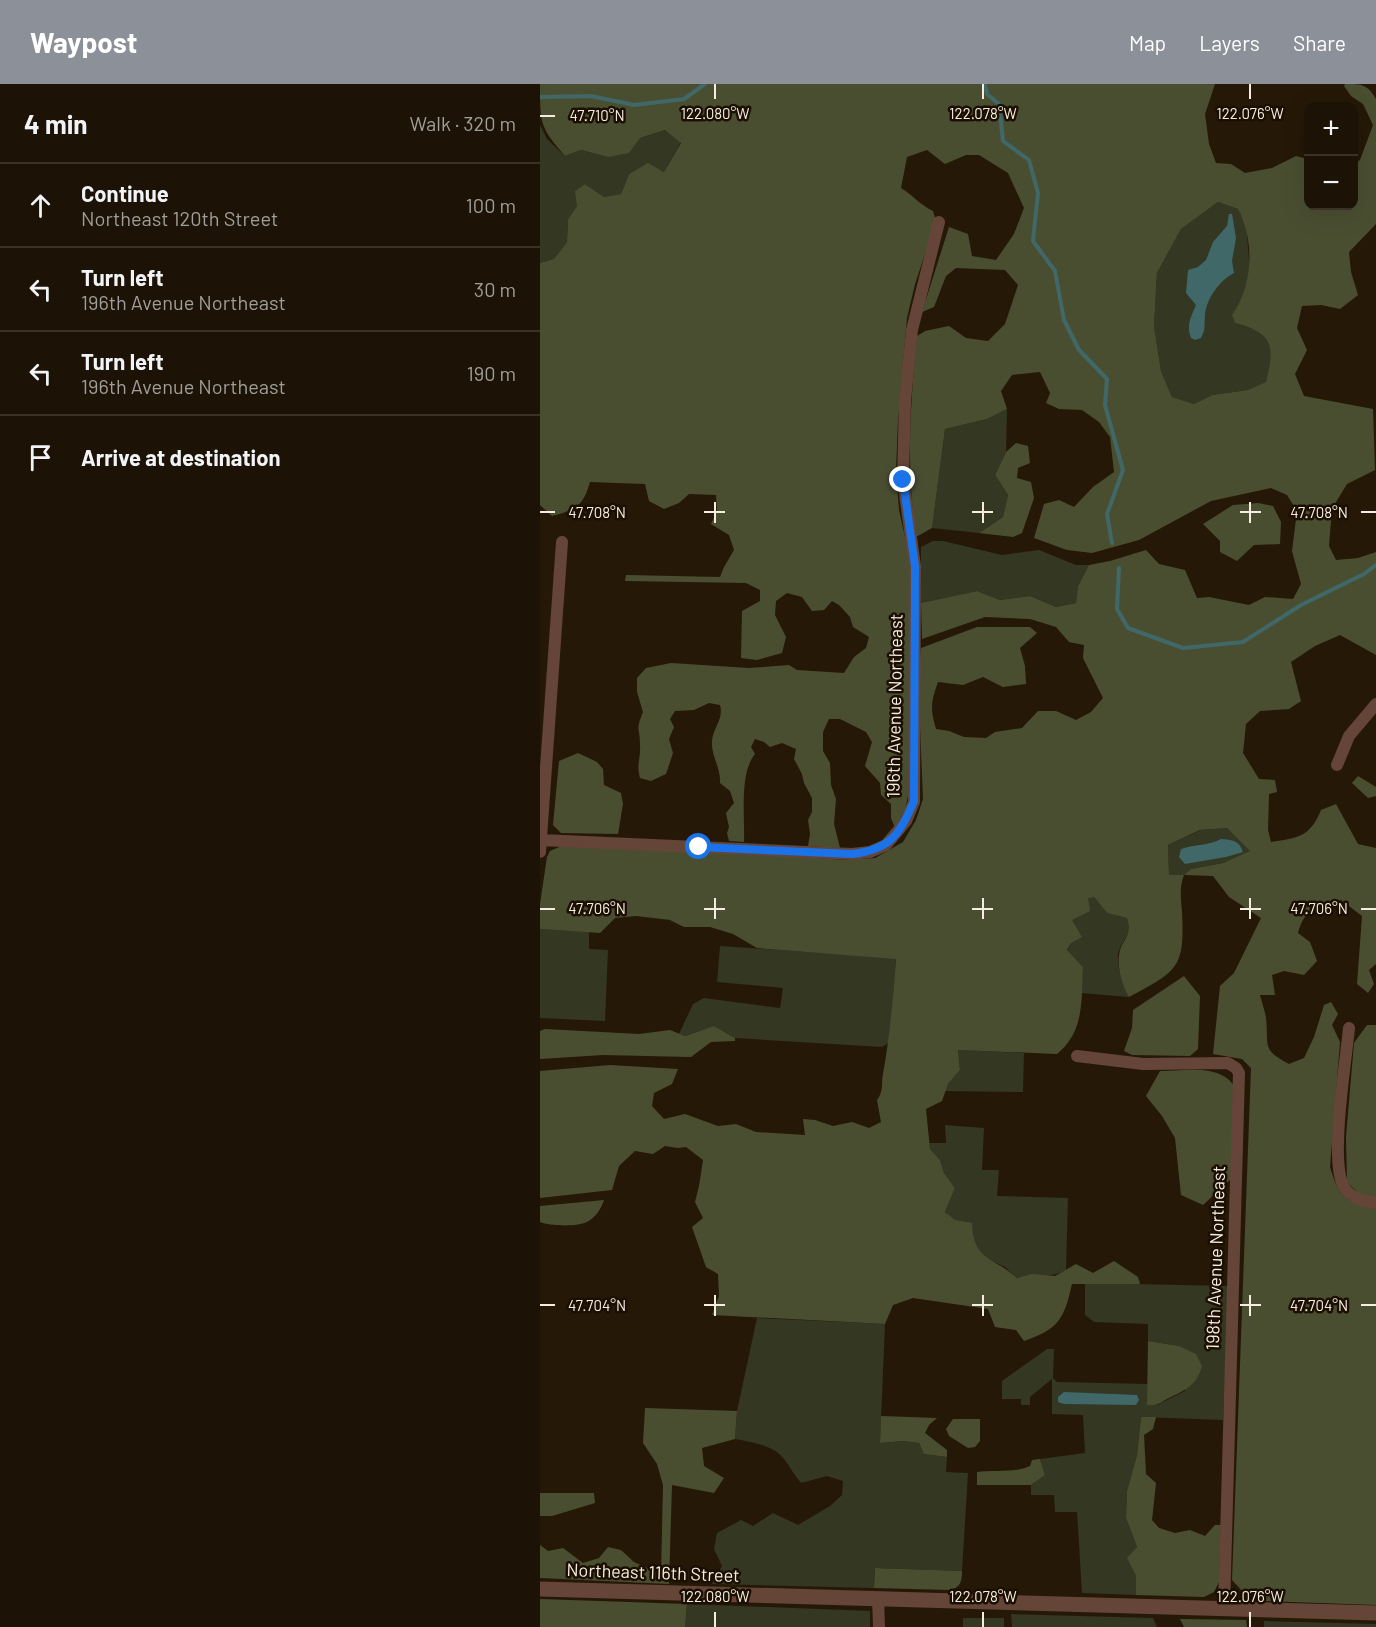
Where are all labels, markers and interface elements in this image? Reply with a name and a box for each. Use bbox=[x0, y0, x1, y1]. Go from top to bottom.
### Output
text: Waypost bbox=[30, 25, 137, 59]
text: Map bbox=[1129, 30, 1166, 55]
text: Layers bbox=[1199, 30, 1260, 55]
text: Share bbox=[1293, 30, 1346, 55]
map controls bbox=[1304, 102, 1358, 210]
button: + bbox=[1304, 102, 1358, 156]
text: 122.080°W bbox=[681, 104, 749, 122]
text: 122.078°W bbox=[949, 104, 1017, 122]
text: 122.076°W bbox=[1216, 104, 1284, 122]
text: 47.710°N bbox=[569, 106, 625, 124]
text: 4 min bbox=[24, 108, 88, 139]
text: Walk · 320 m bbox=[409, 111, 516, 135]
button: − bbox=[1304, 156, 1358, 210]
text: Continue bbox=[81, 180, 169, 206]
icon: ahead bbox=[24, 189, 57, 222]
text: 100 m bbox=[466, 193, 516, 217]
text: Northeast 120th Street bbox=[81, 206, 278, 230]
text: Turn left bbox=[81, 264, 164, 290]
icon: left bbox=[24, 273, 57, 306]
text: 30 m bbox=[474, 277, 516, 301]
text: 196th Avenue Northeast bbox=[81, 290, 286, 314]
text: Turn left bbox=[81, 348, 164, 374]
icon: left bbox=[24, 357, 57, 390]
text: 190 m bbox=[467, 361, 516, 385]
text: 196th Avenue Northeast bbox=[81, 374, 286, 398]
icon: arrive bbox=[24, 441, 57, 474]
text: Arrive at destination bbox=[81, 444, 280, 470]
route end bbox=[889, 466, 915, 492]
text: 47.708°N bbox=[568, 503, 626, 521]
text: 47.708°N bbox=[1290, 503, 1348, 521]
street label: 196th Avenue Northeast bbox=[881, 614, 907, 798]
route start bbox=[685, 833, 711, 859]
text: 47.706°N bbox=[568, 899, 626, 917]
text: 47.706°N bbox=[1290, 899, 1348, 917]
street label: 198th Avenue Northeast bbox=[1201, 1165, 1229, 1351]
text: 47.704°N bbox=[568, 1296, 626, 1314]
text: 47.704°N bbox=[1290, 1296, 1348, 1314]
street label: Northeast 116th Street bbox=[566, 1558, 740, 1586]
text: 122.080°W bbox=[681, 1587, 749, 1605]
text: 122.078°W bbox=[949, 1587, 1017, 1605]
text: 122.076°W bbox=[1216, 1587, 1284, 1605]

